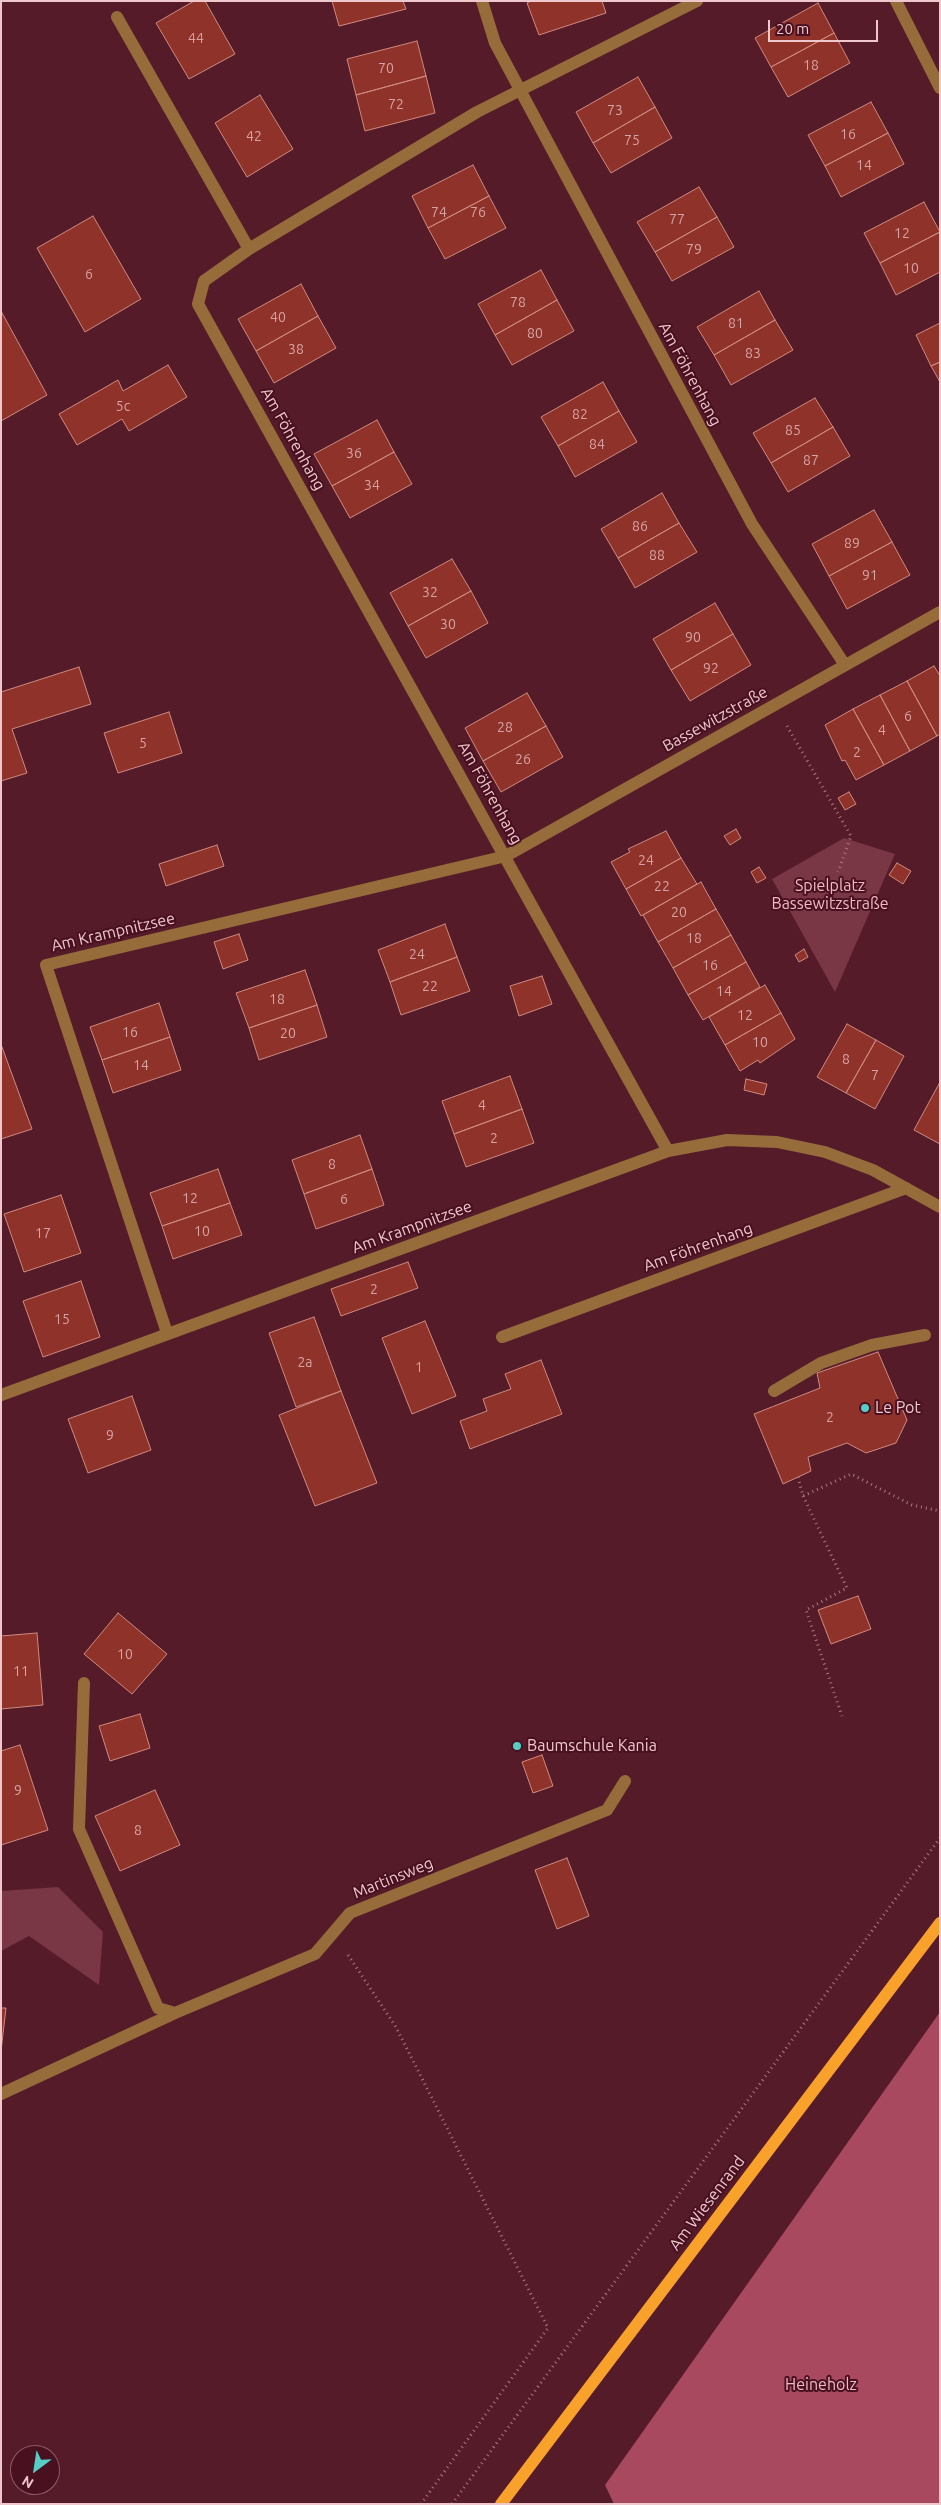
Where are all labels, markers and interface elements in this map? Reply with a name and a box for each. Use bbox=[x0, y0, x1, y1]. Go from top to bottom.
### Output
scale bar bbox=[771, 10, 881, 42]
text: 20 m bbox=[776, 20, 809, 37]
house number: 44 bbox=[188, 30, 204, 46]
house number: 18 bbox=[803, 57, 819, 73]
house number: 70 bbox=[378, 60, 394, 76]
house number: 72 bbox=[388, 96, 404, 112]
house number: 73 bbox=[607, 102, 623, 118]
house number: 16 bbox=[840, 126, 856, 142]
house number: 42 bbox=[246, 128, 262, 144]
house number: 75 bbox=[624, 132, 640, 148]
house number: 14 bbox=[856, 157, 872, 173]
house number: 74 bbox=[431, 204, 447, 220]
house number: 76 bbox=[470, 204, 486, 220]
house number: 77 bbox=[669, 211, 685, 227]
house number: 12 bbox=[894, 225, 910, 241]
house number: 79 bbox=[686, 241, 702, 257]
house number: 10 bbox=[903, 260, 919, 276]
house number: 6 bbox=[85, 266, 93, 282]
house number: 78 bbox=[510, 294, 526, 310]
house number: 40 bbox=[270, 309, 286, 325]
house number: 81 bbox=[728, 315, 744, 331]
street label: Am Föhrenhang bbox=[655, 319, 725, 429]
house number: 80 bbox=[527, 325, 543, 341]
house number: 38 bbox=[288, 341, 304, 357]
house number: 83 bbox=[745, 345, 761, 361]
street label: Am Föhrenhang bbox=[257, 384, 329, 494]
house number: 5c bbox=[116, 398, 130, 414]
house number: 82 bbox=[572, 406, 588, 422]
house number: 85 bbox=[785, 422, 801, 438]
house number: 84 bbox=[589, 436, 605, 452]
house number: 36 bbox=[346, 445, 362, 461]
house number: 87 bbox=[803, 452, 819, 468]
house number: 34 bbox=[364, 477, 380, 493]
house number: 86 bbox=[632, 518, 648, 534]
house number: 89 bbox=[844, 535, 860, 551]
house number: 88 bbox=[649, 547, 665, 563]
house number: 91 bbox=[862, 567, 878, 583]
house number: 32 bbox=[422, 584, 438, 600]
house number: 30 bbox=[440, 616, 456, 632]
house number: 90 bbox=[685, 629, 701, 645]
house number: 92 bbox=[703, 660, 719, 676]
street label: Bassewitzstraße bbox=[659, 682, 771, 756]
house number: 6 bbox=[904, 708, 912, 724]
house number: 28 bbox=[497, 719, 513, 735]
house number: 4 bbox=[878, 722, 886, 738]
house number: 5 bbox=[139, 735, 147, 751]
street label: Am Föhrenhang bbox=[454, 738, 526, 848]
house number: 2 bbox=[853, 744, 861, 760]
house number: 26 bbox=[515, 751, 531, 767]
house number: 24 bbox=[638, 852, 654, 868]
park label: Spielplatz Bassewitzstraße bbox=[771, 876, 889, 914]
house number: 22 bbox=[654, 878, 670, 894]
house number: 20 bbox=[671, 904, 687, 920]
street label: Am Krampnitzsee bbox=[49, 908, 177, 956]
house number: 18 bbox=[686, 930, 702, 946]
house number: 24 bbox=[409, 946, 425, 962]
house number: 16 bbox=[702, 957, 718, 973]
house number: 22 bbox=[422, 978, 438, 994]
house number: 14 bbox=[716, 983, 732, 999]
house number: 18 bbox=[269, 991, 285, 1007]
house number: 12 bbox=[737, 1007, 753, 1023]
house number: 16 bbox=[122, 1024, 138, 1040]
house number: 20 bbox=[280, 1025, 296, 1041]
house number: 10 bbox=[752, 1034, 768, 1050]
house number: 8 bbox=[842, 1051, 850, 1067]
house number: 14 bbox=[133, 1057, 149, 1073]
house number: 7 bbox=[871, 1067, 879, 1083]
house number: 4 bbox=[478, 1097, 486, 1113]
house number: 2 bbox=[490, 1130, 498, 1146]
house number: 8 bbox=[328, 1156, 336, 1172]
house number: 12 bbox=[182, 1190, 198, 1206]
house number: 6 bbox=[340, 1191, 348, 1207]
street label: Am Krampnitzsee bbox=[349, 1196, 475, 1258]
street label: Am Föhrenhang bbox=[641, 1218, 755, 1276]
house number: 10 bbox=[194, 1223, 210, 1239]
house number: 17 bbox=[35, 1225, 51, 1241]
house number: 2 bbox=[370, 1281, 378, 1297]
house number: 15 bbox=[54, 1311, 70, 1327]
house number: 2a bbox=[297, 1354, 313, 1370]
house number: 1 bbox=[415, 1359, 423, 1375]
place label: Le Pot bbox=[875, 1398, 921, 1418]
marker: Le Pot bbox=[859, 1402, 871, 1414]
house number: 2 bbox=[826, 1409, 834, 1425]
house number: 9 bbox=[106, 1427, 114, 1443]
house number: 10 bbox=[117, 1646, 133, 1662]
house number: 11 bbox=[13, 1663, 29, 1679]
place label: Baumschule Kania bbox=[527, 1736, 657, 1756]
marker: Baumschule Kania bbox=[511, 1740, 523, 1752]
house number: 9 bbox=[14, 1782, 22, 1798]
house number: 8 bbox=[134, 1822, 142, 1838]
street label: Martinsweg bbox=[350, 1853, 436, 1903]
street label: Am Wiesenrand bbox=[665, 2152, 749, 2254]
park label: Heineholz bbox=[785, 2375, 857, 2395]
north arrow bbox=[10, 2445, 60, 2495]
text: N bbox=[19, 2472, 36, 2492]

